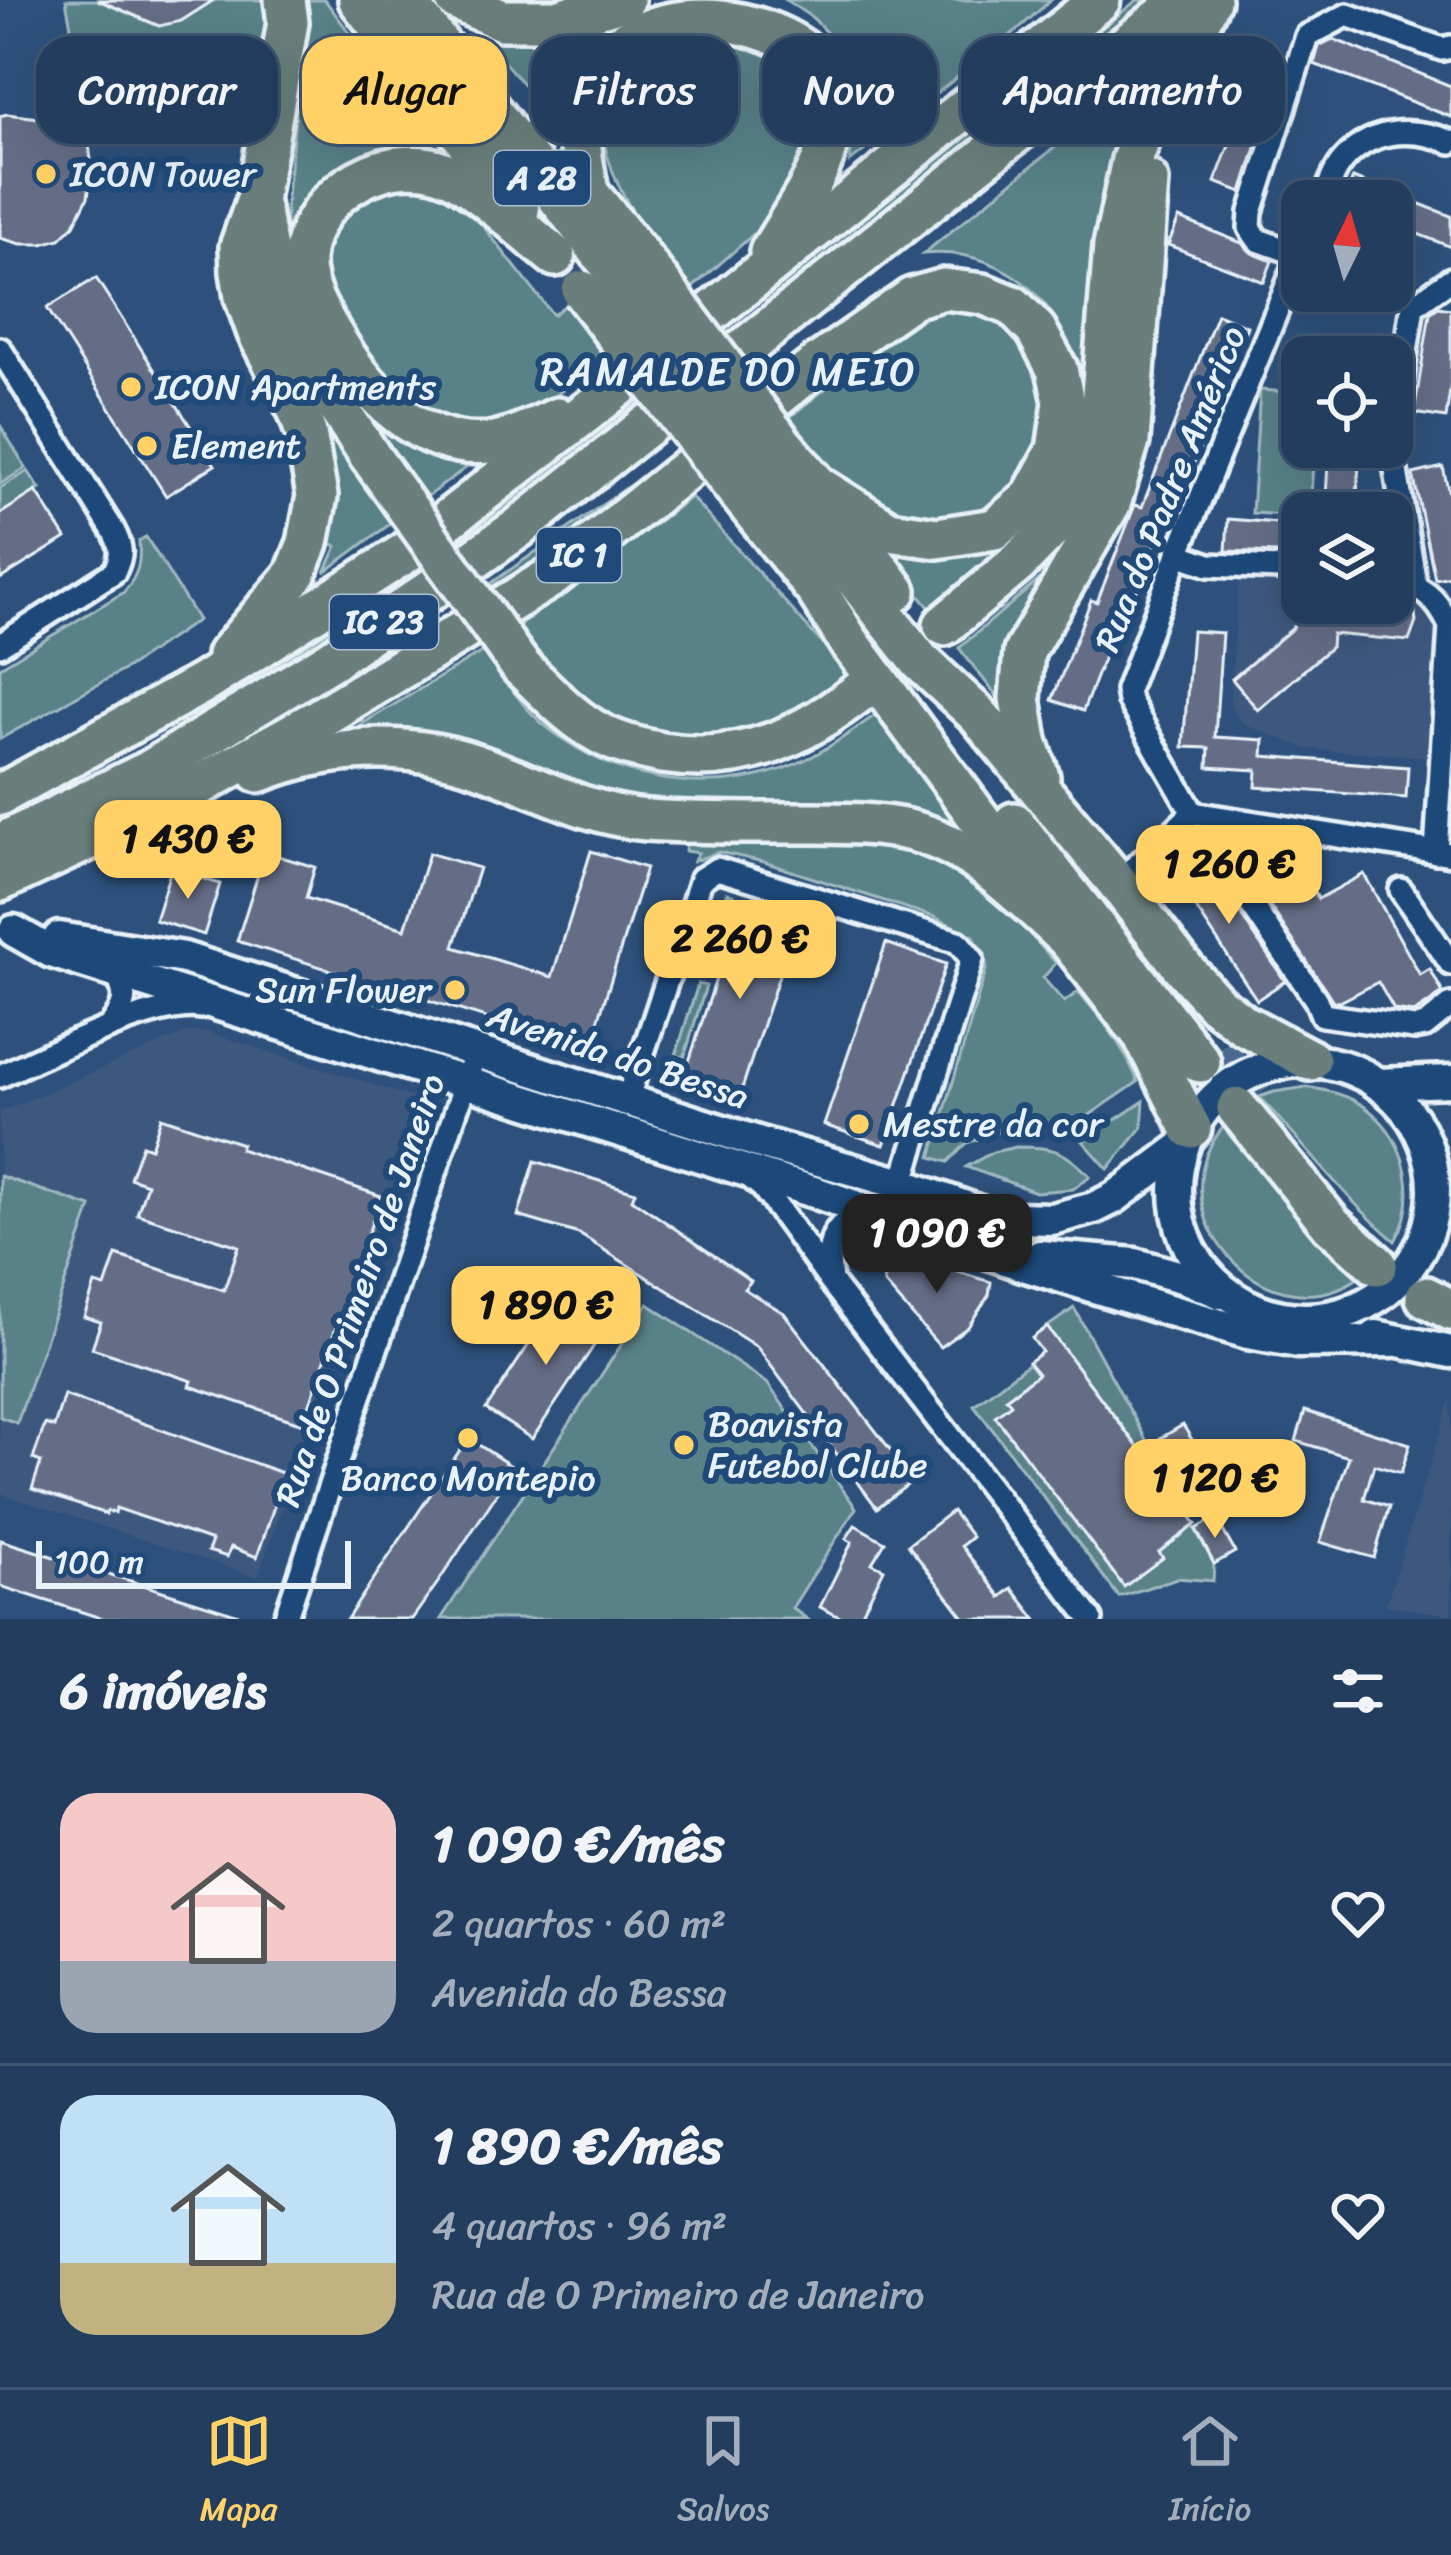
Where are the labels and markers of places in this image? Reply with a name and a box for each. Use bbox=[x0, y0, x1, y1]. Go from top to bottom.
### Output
place label: ICON Tower bbox=[69, 142, 258, 206]
marker: ICON Tower bbox=[33, 161, 59, 187]
place label: ICON Apartments bbox=[154, 355, 437, 419]
marker: ICON Apartments bbox=[118, 374, 144, 400]
place label: Element bbox=[171, 414, 301, 478]
marker: Element bbox=[134, 433, 160, 459]
pin: 1 430 € bbox=[77, 800, 299, 902]
pin: 1 260 € bbox=[1118, 825, 1340, 927]
pin: 2 260 € bbox=[629, 900, 851, 1002]
place label: Sun Flower bbox=[255, 958, 433, 1022]
marker: Sun Flower bbox=[442, 977, 468, 1003]
place label: Mestre da cor bbox=[883, 1092, 1105, 1156]
marker: Mestre da cor bbox=[846, 1111, 872, 1137]
pin: 1 090 € bbox=[826, 1194, 1048, 1296]
pin: 1 890 € bbox=[435, 1266, 657, 1368]
place label: Boavista Futebol Clube bbox=[708, 1392, 928, 1497]
marker: Banco Montepio bbox=[455, 1425, 481, 1451]
marker: Boavista Futebol Clube bbox=[671, 1432, 697, 1458]
pin: 1 120 € bbox=[1104, 1439, 1326, 1541]
place label: Banco Montepio bbox=[341, 1446, 595, 1510]

